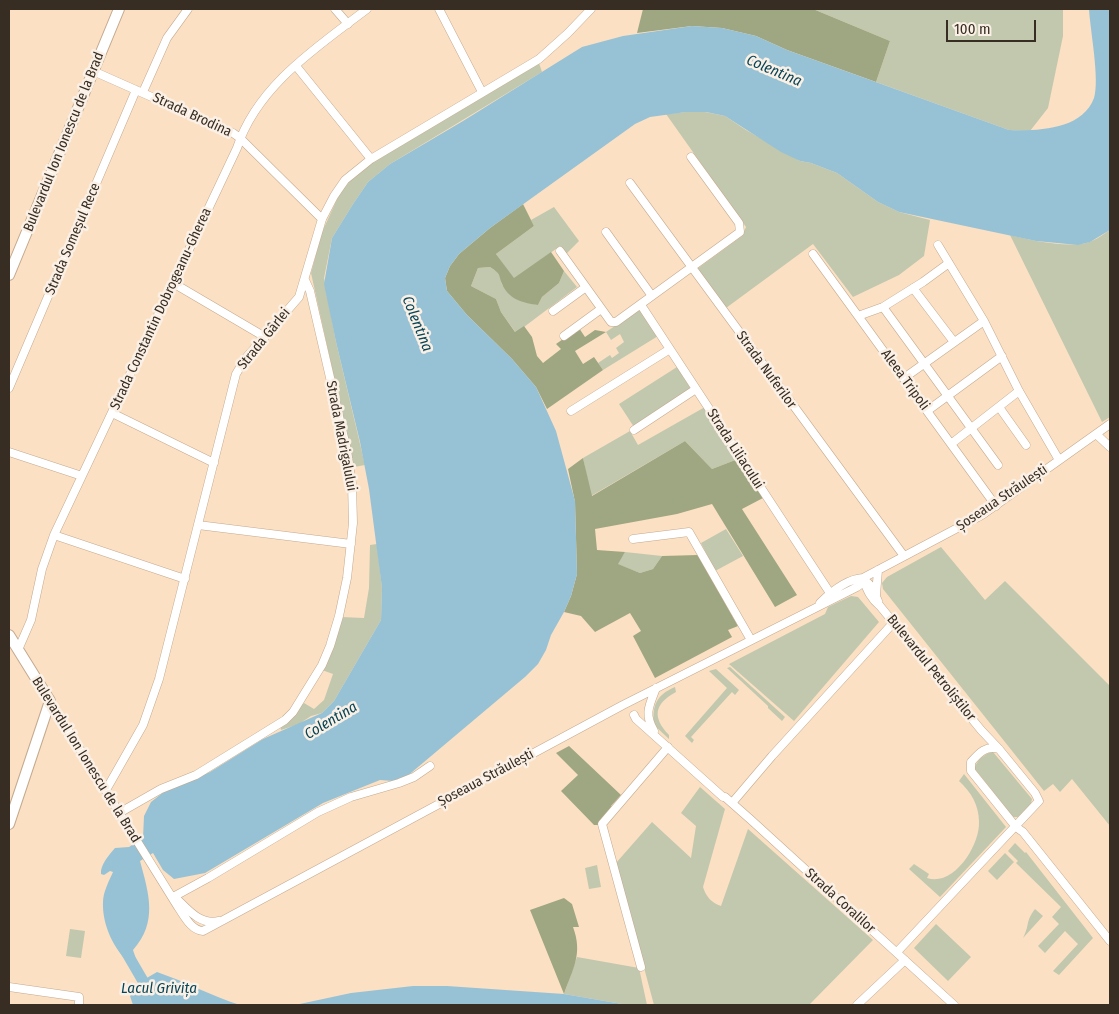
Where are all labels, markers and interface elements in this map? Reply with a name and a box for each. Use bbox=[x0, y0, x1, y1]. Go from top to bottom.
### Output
scale bar bbox=[949, 10, 1039, 42]
text: 100 m bbox=[954, 20, 991, 38]
street label: Bulevardul Ion Ionescu de la Brad bbox=[20, 50, 108, 234]
water label: Colentina bbox=[744, 51, 804, 91]
street label: Strada Brodina bbox=[150, 89, 234, 141]
street label: Strada Someșul Rece bbox=[42, 181, 104, 297]
street label: Strada Constantin Dobrogeanu-Gherea bbox=[107, 205, 215, 413]
water label: Colentina bbox=[398, 294, 436, 354]
street label: Strada Gârlei bbox=[234, 305, 294, 373]
street label: Strada Nuferilor bbox=[732, 328, 800, 412]
street label: Aleea Tripoli bbox=[877, 346, 933, 414]
street label: Strada Madrigalului bbox=[322, 380, 360, 492]
street label: Strada Liliacului bbox=[703, 406, 767, 492]
street label: Șoseaua Străulești bbox=[953, 461, 1051, 535]
street label: Bulevardul Petroliștilor bbox=[883, 611, 979, 725]
street label: Bulevardul Ion Ionescu de la Brad bbox=[28, 674, 144, 846]
water label: Colentina bbox=[301, 698, 361, 744]
street label: Șoseaua Străulești bbox=[435, 746, 537, 810]
street label: Strada Coralilor bbox=[801, 865, 879, 937]
water label: Lacul Grivița bbox=[121, 980, 197, 998]

